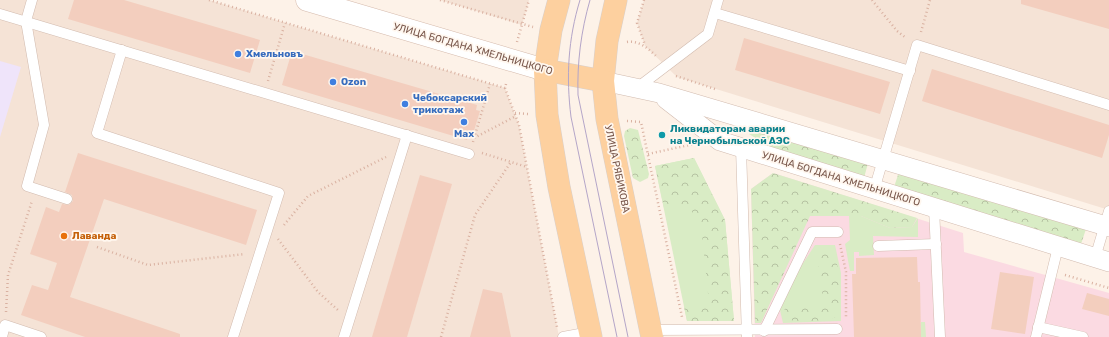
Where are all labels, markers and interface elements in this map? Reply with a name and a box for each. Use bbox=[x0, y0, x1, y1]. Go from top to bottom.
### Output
street label: УЛИЦА БОГДАНА ХМЕЛЬНИЦКОГО bbox=[392, 20, 554, 78]
place label: Хмельновъ bbox=[246, 48, 303, 60]
marker: Хмельновъ bbox=[233, 49, 243, 59]
place label: Ozon bbox=[341, 76, 366, 88]
marker: Ozon bbox=[328, 77, 338, 87]
place label: Чебоксарский трикотаж bbox=[413, 92, 487, 116]
marker: Чебоксарский трикотаж bbox=[400, 99, 410, 109]
marker: Max bbox=[459, 117, 469, 127]
place label: Ликвидаторам аварии на Чернобыльской АЭС bbox=[670, 123, 790, 147]
street label: УЛИЦА РЯБИКОВА bbox=[602, 124, 632, 214]
place label: Max bbox=[454, 128, 474, 140]
marker: Ликвидаторам аварии на Чернобыльской АЭС bbox=[657, 130, 667, 140]
street label: УЛИЦА БОГДАНА ХМЕЛЬНИЦКОГО bbox=[760, 149, 922, 209]
place label: Лаванда bbox=[72, 230, 116, 242]
marker: Лаванда bbox=[59, 231, 69, 241]

